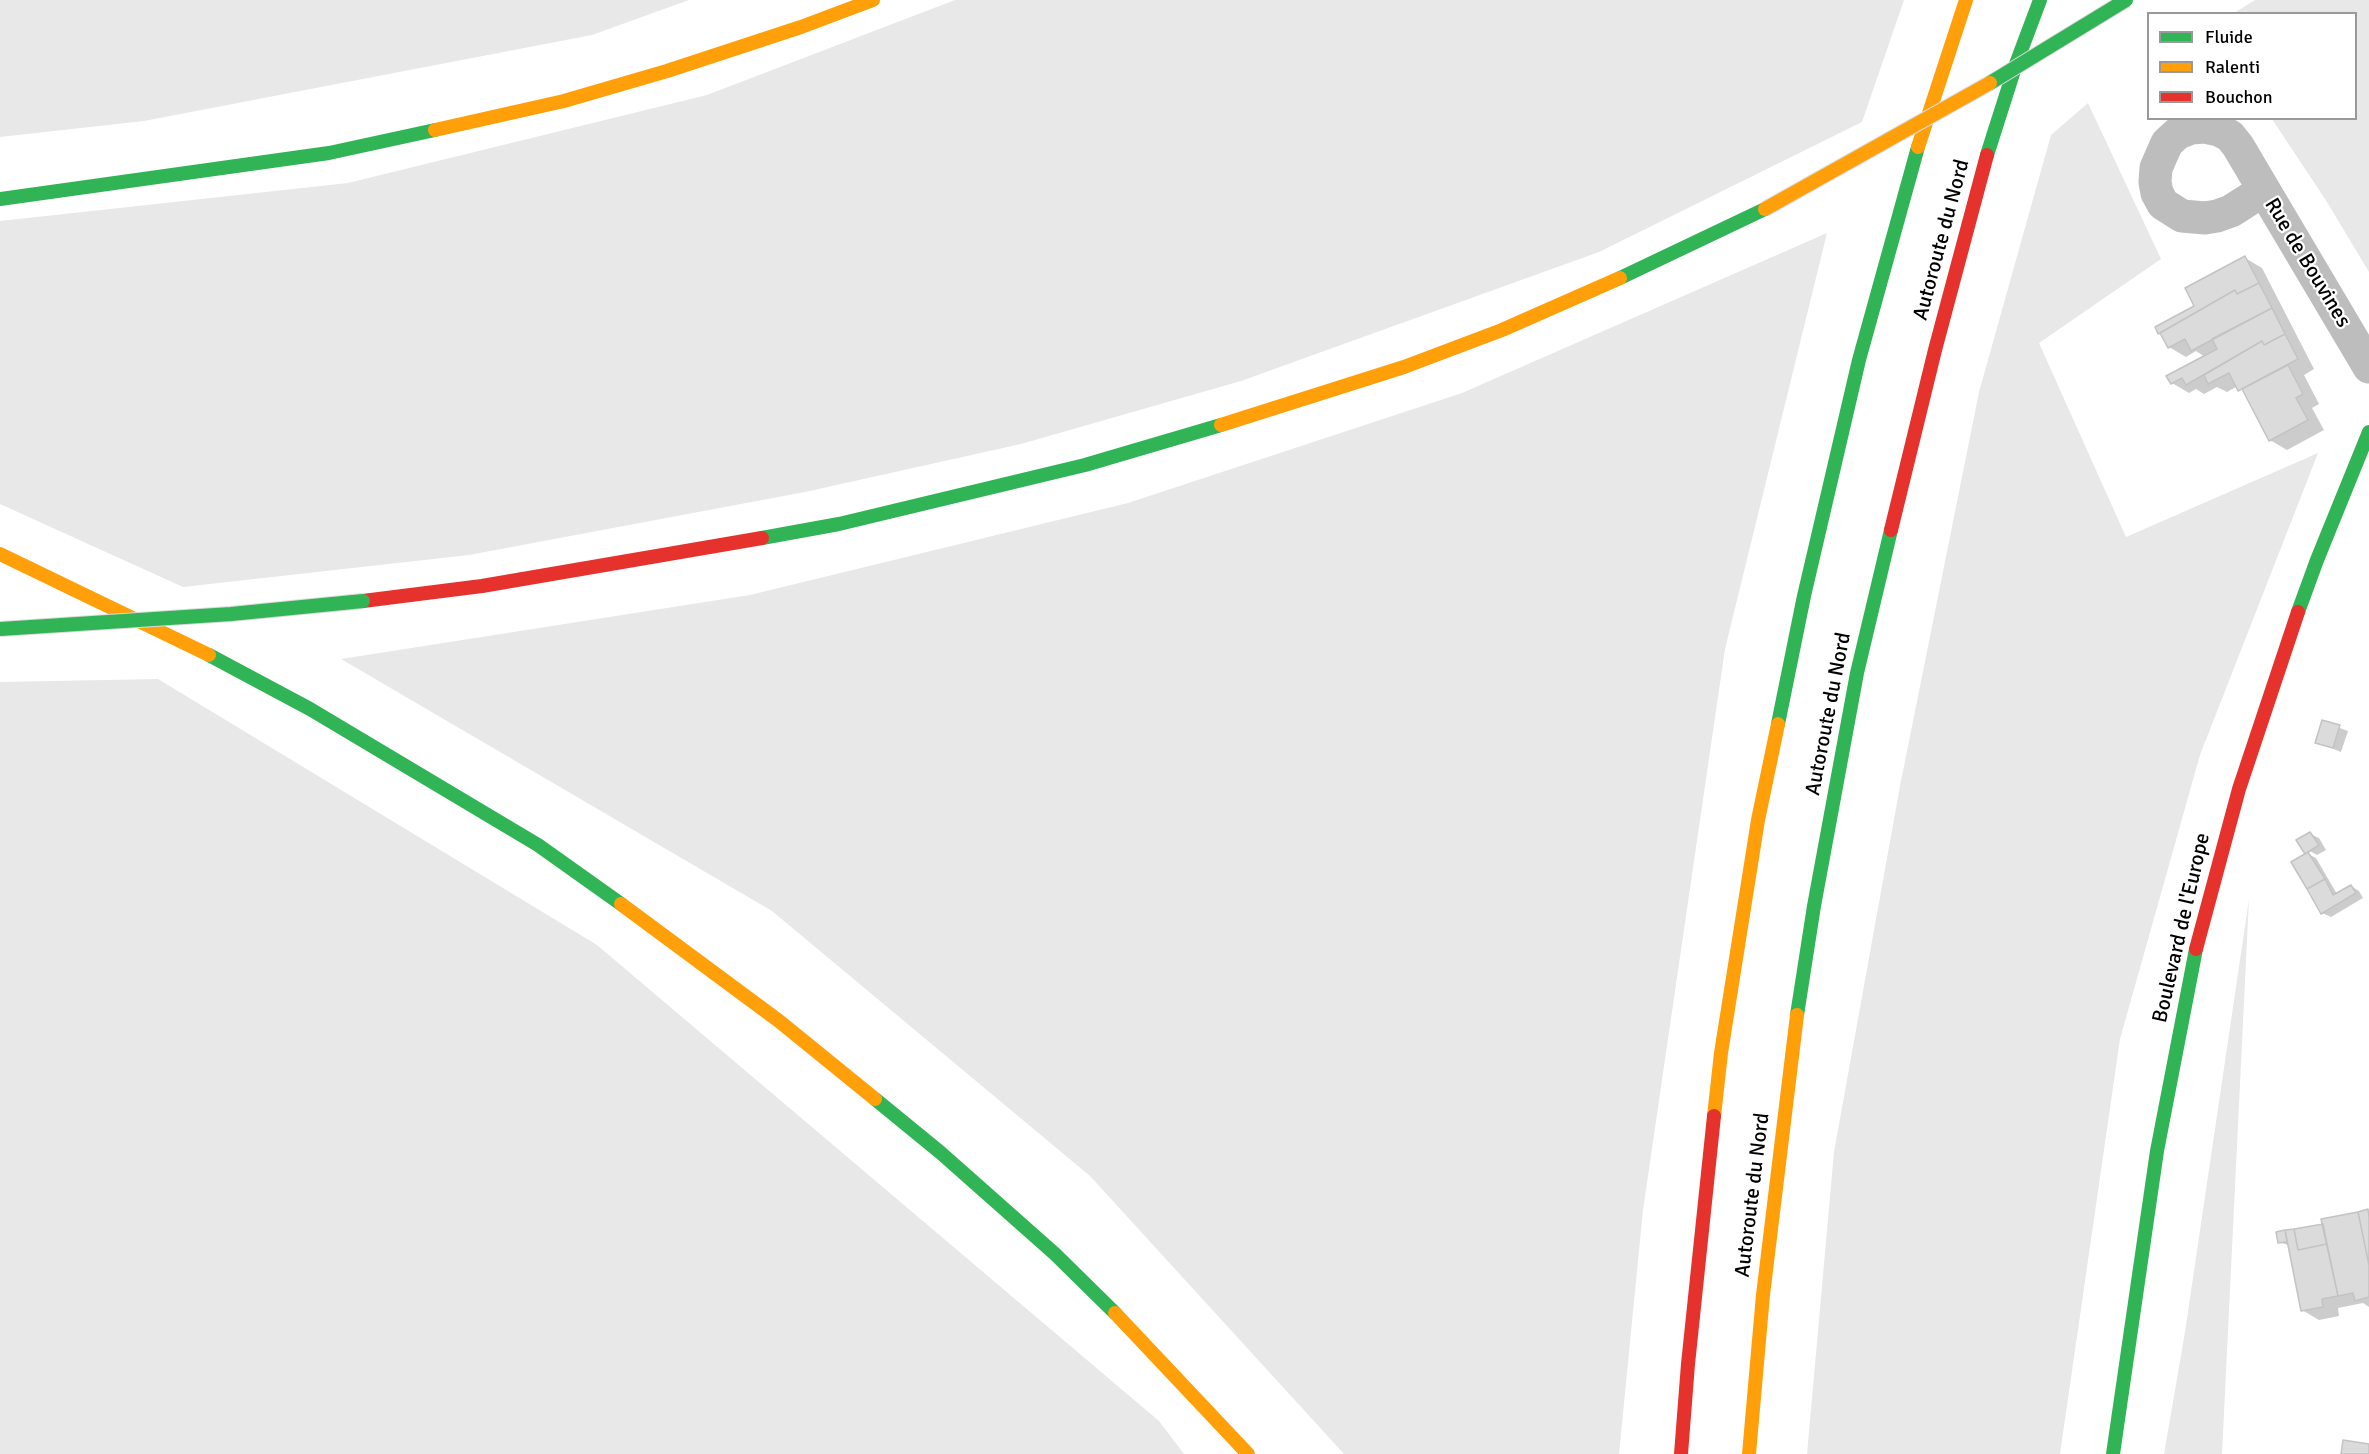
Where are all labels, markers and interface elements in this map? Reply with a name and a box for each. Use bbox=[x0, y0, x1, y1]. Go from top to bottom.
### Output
legend bbox=[2147, 12, 2357, 120]
text: Fluide bbox=[2205, 26, 2253, 48]
text: Ralenti bbox=[2205, 56, 2260, 78]
text: Bouchon bbox=[2205, 86, 2273, 108]
street label: Autoroute du Nord bbox=[1908, 157, 1976, 323]
street label: Rue de Bouvines bbox=[2259, 194, 2355, 332]
street label: Autoroute du Nord bbox=[1801, 630, 1857, 798]
street label: Boulevard de l'Europe bbox=[2148, 831, 2216, 1025]
street label: Autoroute du Nord bbox=[1730, 1111, 1776, 1279]

